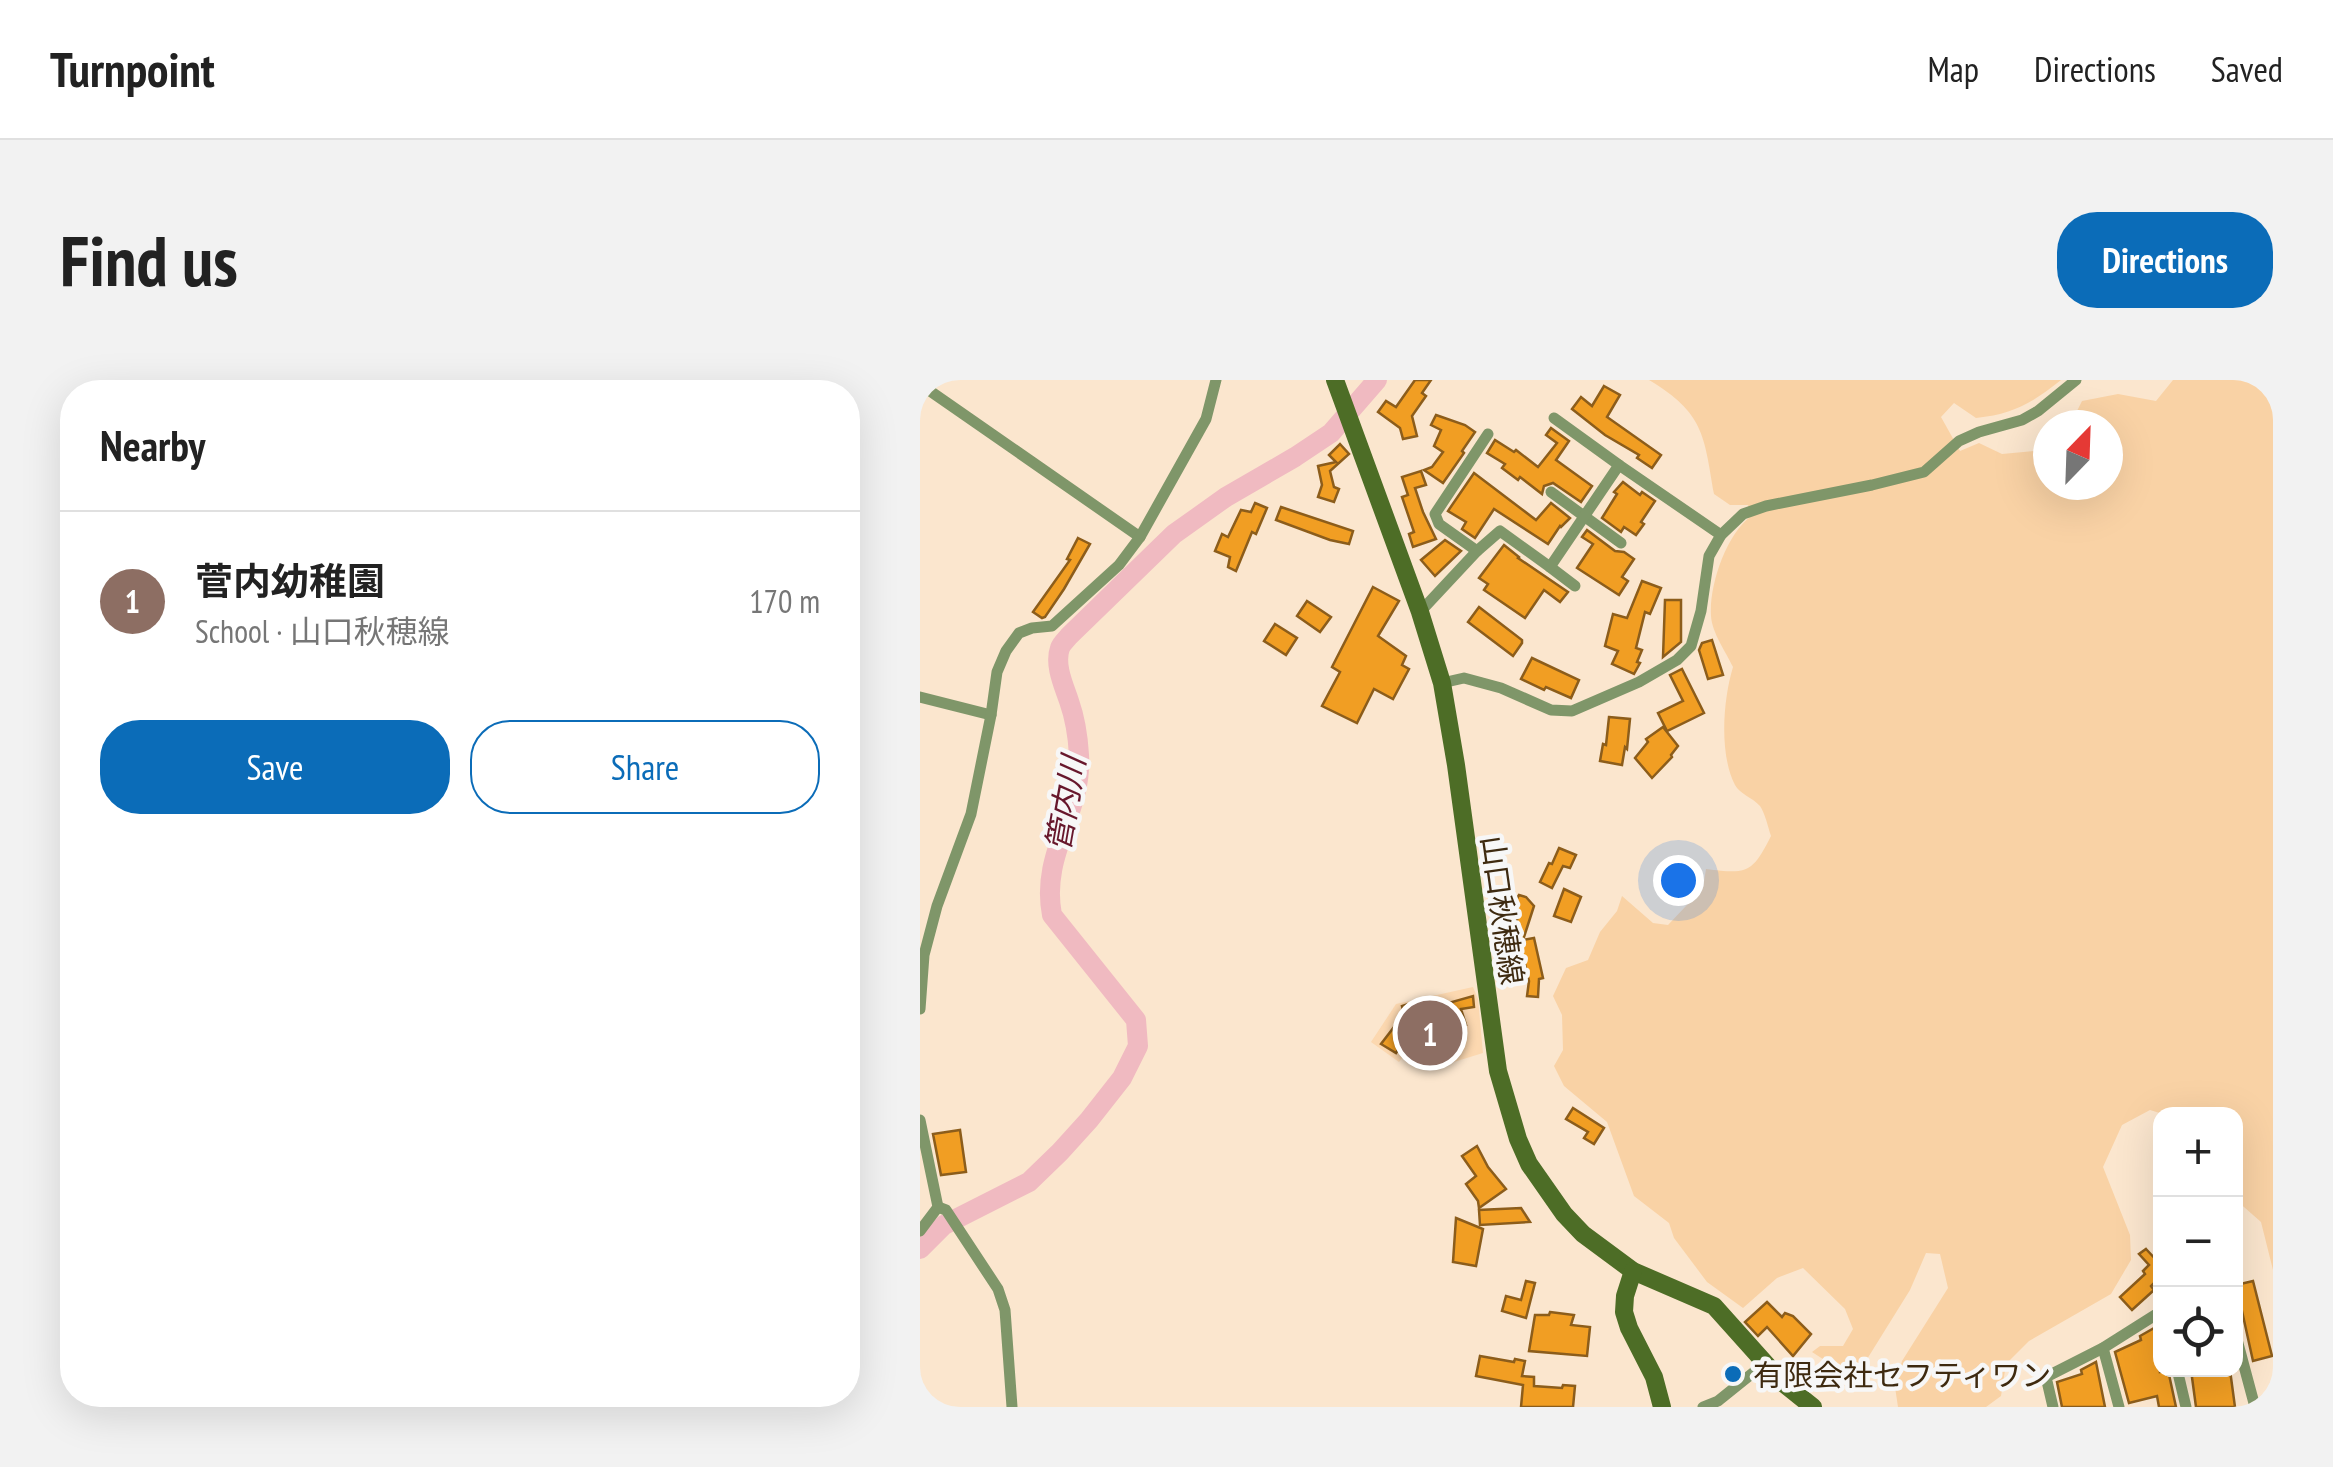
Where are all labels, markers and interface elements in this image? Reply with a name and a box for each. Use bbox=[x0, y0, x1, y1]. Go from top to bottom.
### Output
text: Turnpoint bbox=[50, 38, 215, 100]
text: Map bbox=[1928, 46, 1979, 92]
text: Directions bbox=[2034, 46, 2156, 92]
text: Saved bbox=[2211, 46, 2283, 92]
button: Directions bbox=[2057, 212, 2273, 308]
text: Find us bbox=[60, 215, 238, 305]
north arrow bbox=[2033, 410, 2123, 500]
text: Nearby bbox=[100, 418, 205, 473]
text: 菅内幼稚園 bbox=[195, 556, 385, 605]
text: 1 bbox=[125, 580, 140, 622]
text: 170 m bbox=[749, 580, 820, 622]
text: School · 山口秋穂線 bbox=[195, 610, 450, 652]
button: Save bbox=[100, 720, 450, 814]
button: Share bbox=[470, 720, 820, 814]
water label: 管内川 bbox=[1036, 750, 1095, 855]
street label: 山口秋穂線 bbox=[1473, 833, 1533, 987]
your location bbox=[1653, 855, 1704, 906]
pin: 1 bbox=[1398, 996, 1462, 1070]
map controls bbox=[2153, 1107, 2243, 1377]
button: + bbox=[2153, 1107, 2243, 1197]
button: − bbox=[2153, 1197, 2243, 1287]
button: locate bbox=[2153, 1287, 2243, 1377]
place label: 有限会社セフティワン bbox=[1753, 1355, 2051, 1394]
marker: 有限会社セフティワン bbox=[1722, 1363, 1744, 1385]

